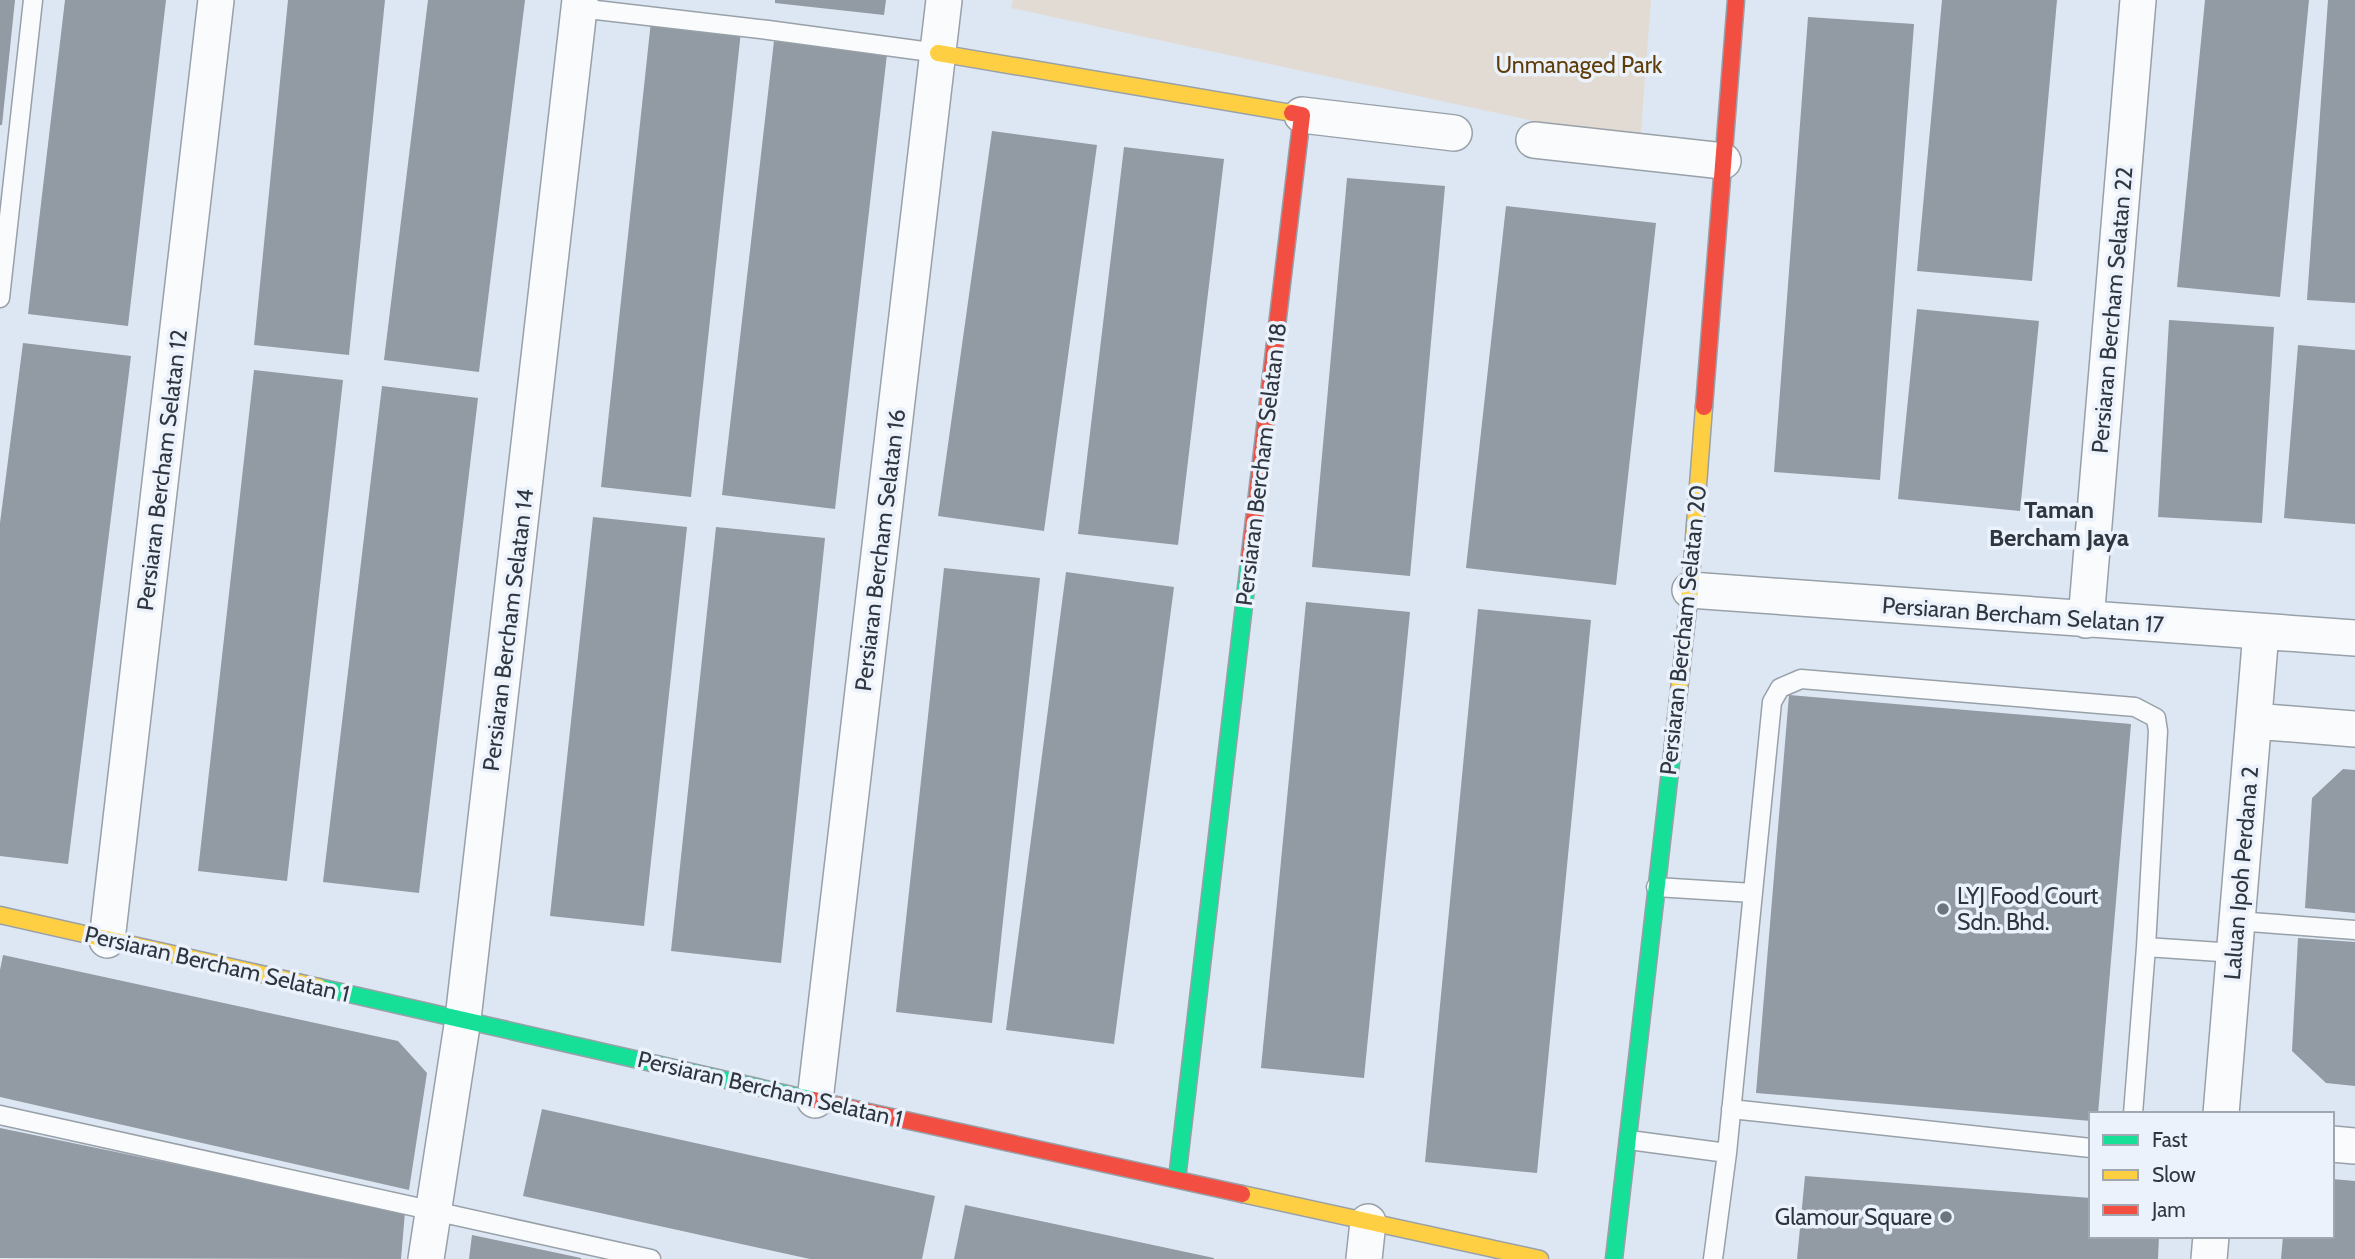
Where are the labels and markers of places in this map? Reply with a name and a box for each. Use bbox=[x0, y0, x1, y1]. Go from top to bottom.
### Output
place label: LYJ Food Court Sdn. Bhd. bbox=[1957, 882, 2098, 936]
marker: LYJ Food Court Sdn. Bhd. bbox=[1935, 901, 1951, 917]
place label: Glamour Square bbox=[1775, 1203, 1932, 1231]
marker: Glamour Square bbox=[1938, 1209, 1954, 1225]

